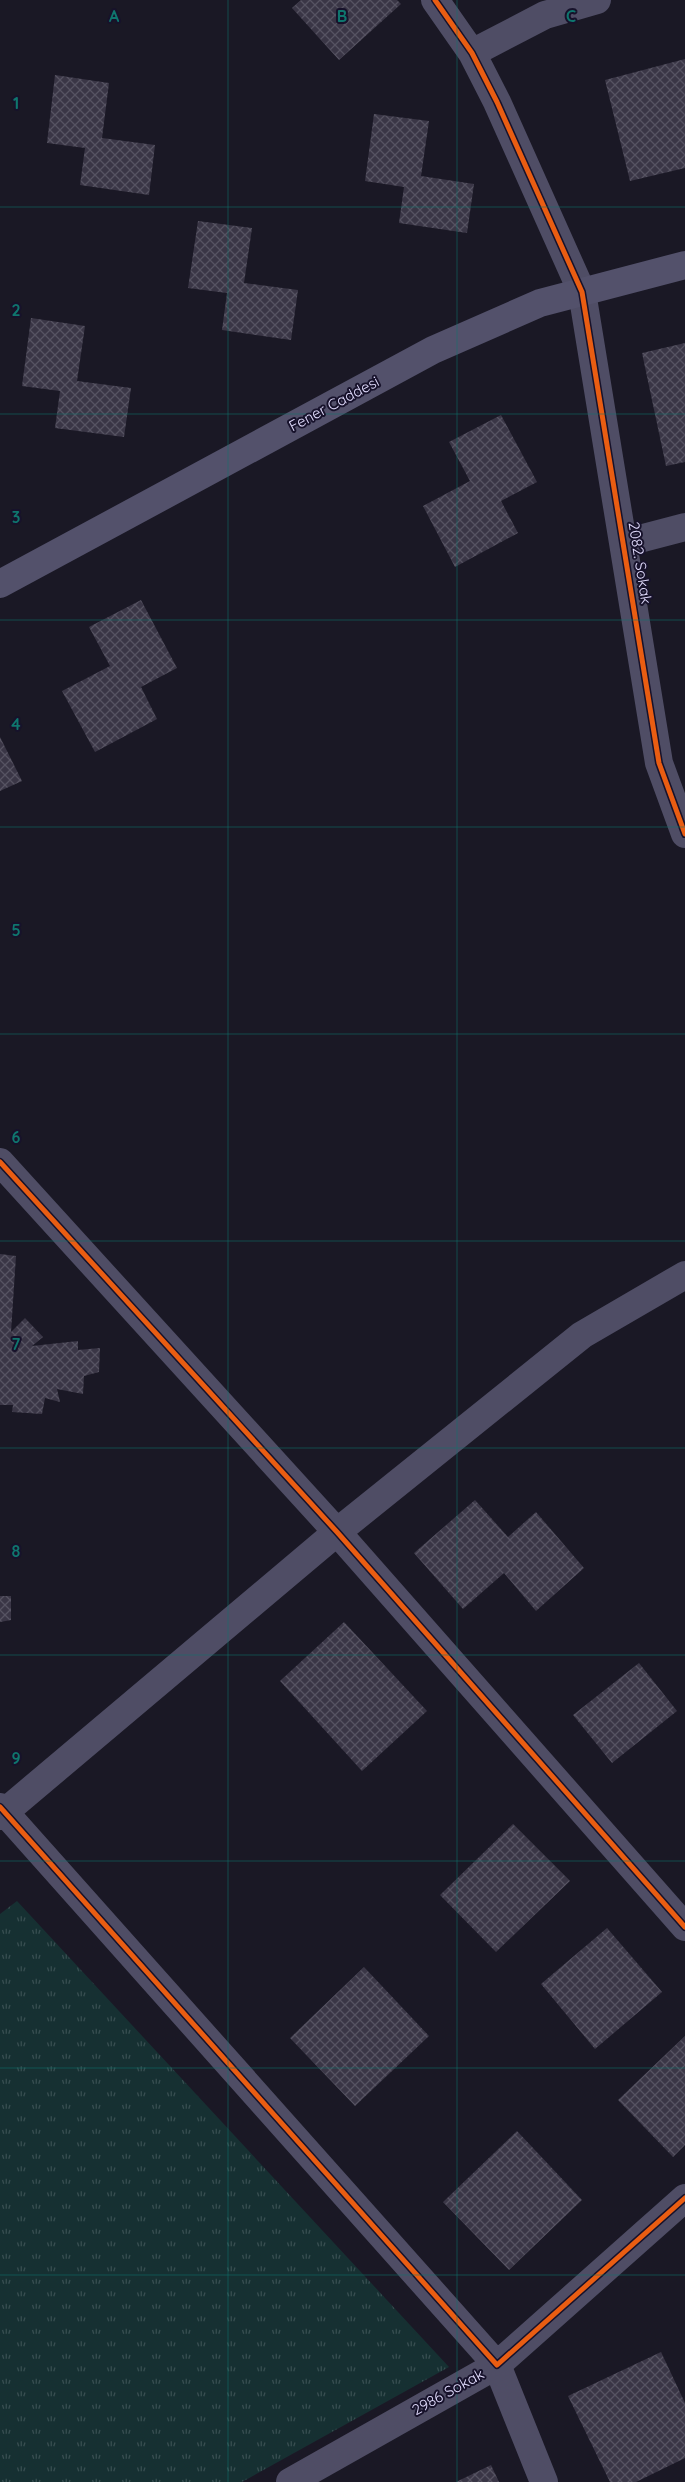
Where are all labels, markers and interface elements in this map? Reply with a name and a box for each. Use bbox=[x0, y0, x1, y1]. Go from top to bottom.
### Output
text: A bbox=[109, 6, 120, 26]
text: B bbox=[337, 6, 347, 26]
text: C bbox=[566, 6, 576, 26]
text: 1 bbox=[13, 93, 19, 113]
text: 2 bbox=[11, 300, 21, 320]
street label: Fener Caddesi bbox=[285, 372, 382, 435]
text: 3 bbox=[12, 507, 20, 527]
street label: 2082. Sokak bbox=[625, 520, 656, 605]
text: 4 bbox=[11, 714, 21, 734]
text: 5 bbox=[11, 920, 21, 940]
text: 6 bbox=[12, 1127, 21, 1147]
text: 7 bbox=[12, 1334, 21, 1354]
text: 8 bbox=[12, 1541, 21, 1561]
text: 9 bbox=[11, 1748, 21, 1768]
street label: 2986 Sokak bbox=[408, 2364, 487, 2419]

